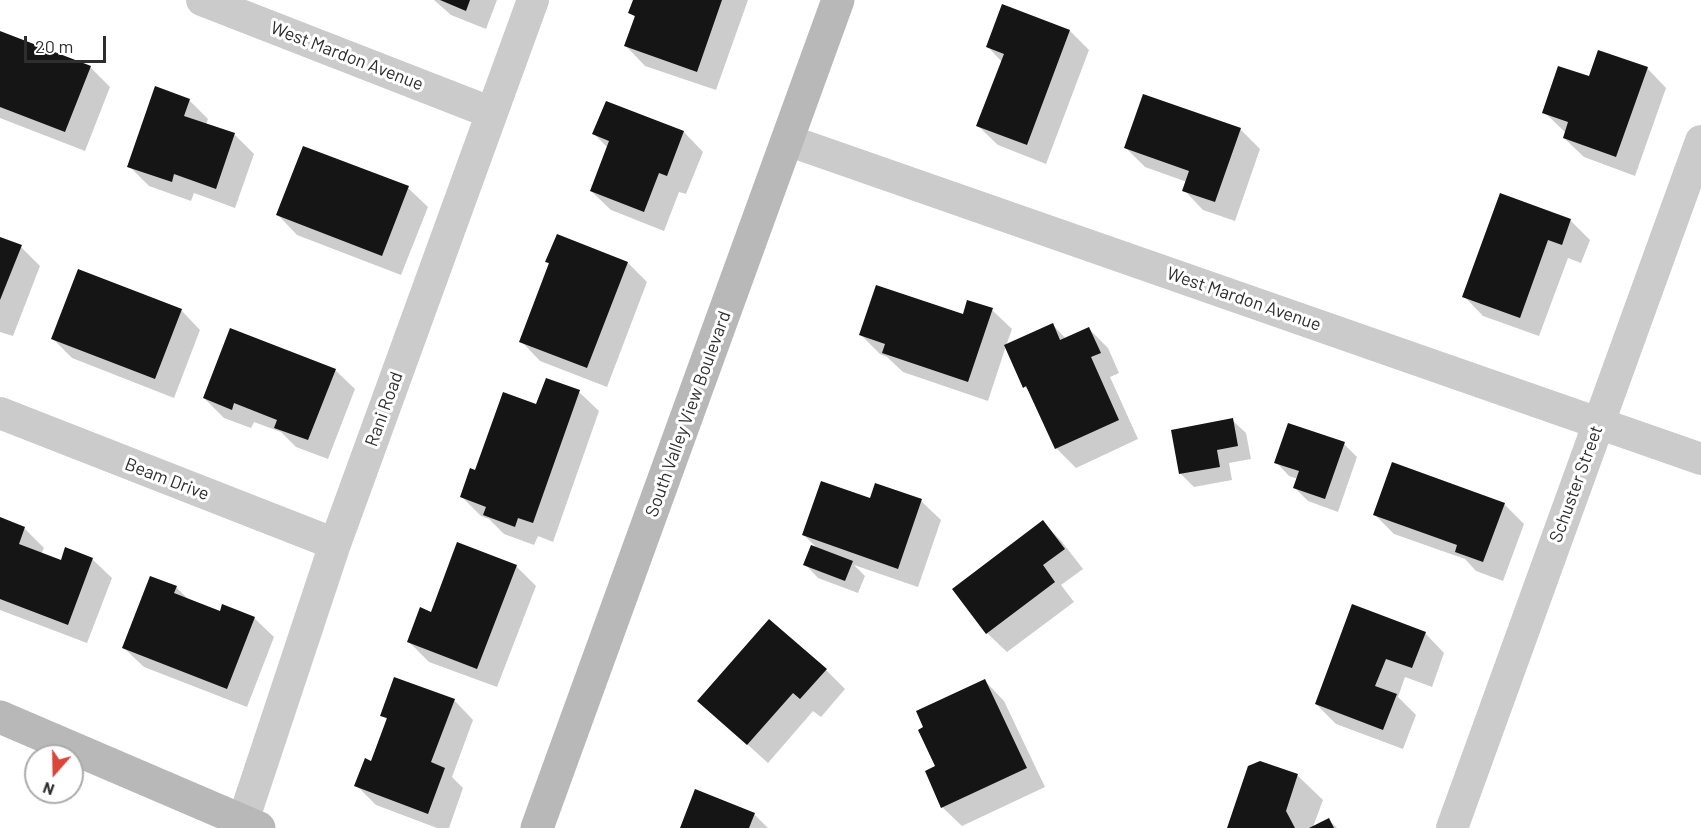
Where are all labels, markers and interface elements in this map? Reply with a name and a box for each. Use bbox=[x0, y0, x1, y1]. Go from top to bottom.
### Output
street label: West Mardon Avenue bbox=[268, 17, 426, 95]
scale bar bbox=[27, 24, 110, 62]
text: 20 m bbox=[35, 35, 73, 57]
street label: West Mardon Avenue bbox=[1164, 262, 1324, 336]
street label: South Valley View Boulevard bbox=[641, 308, 735, 520]
street label: Rani Road bbox=[361, 369, 407, 449]
street label: Schuster Street bbox=[1545, 423, 1607, 545]
street label: Beam Drive bbox=[122, 453, 212, 505]
north arrow bbox=[24, 744, 84, 804]
text: N bbox=[40, 779, 57, 800]

